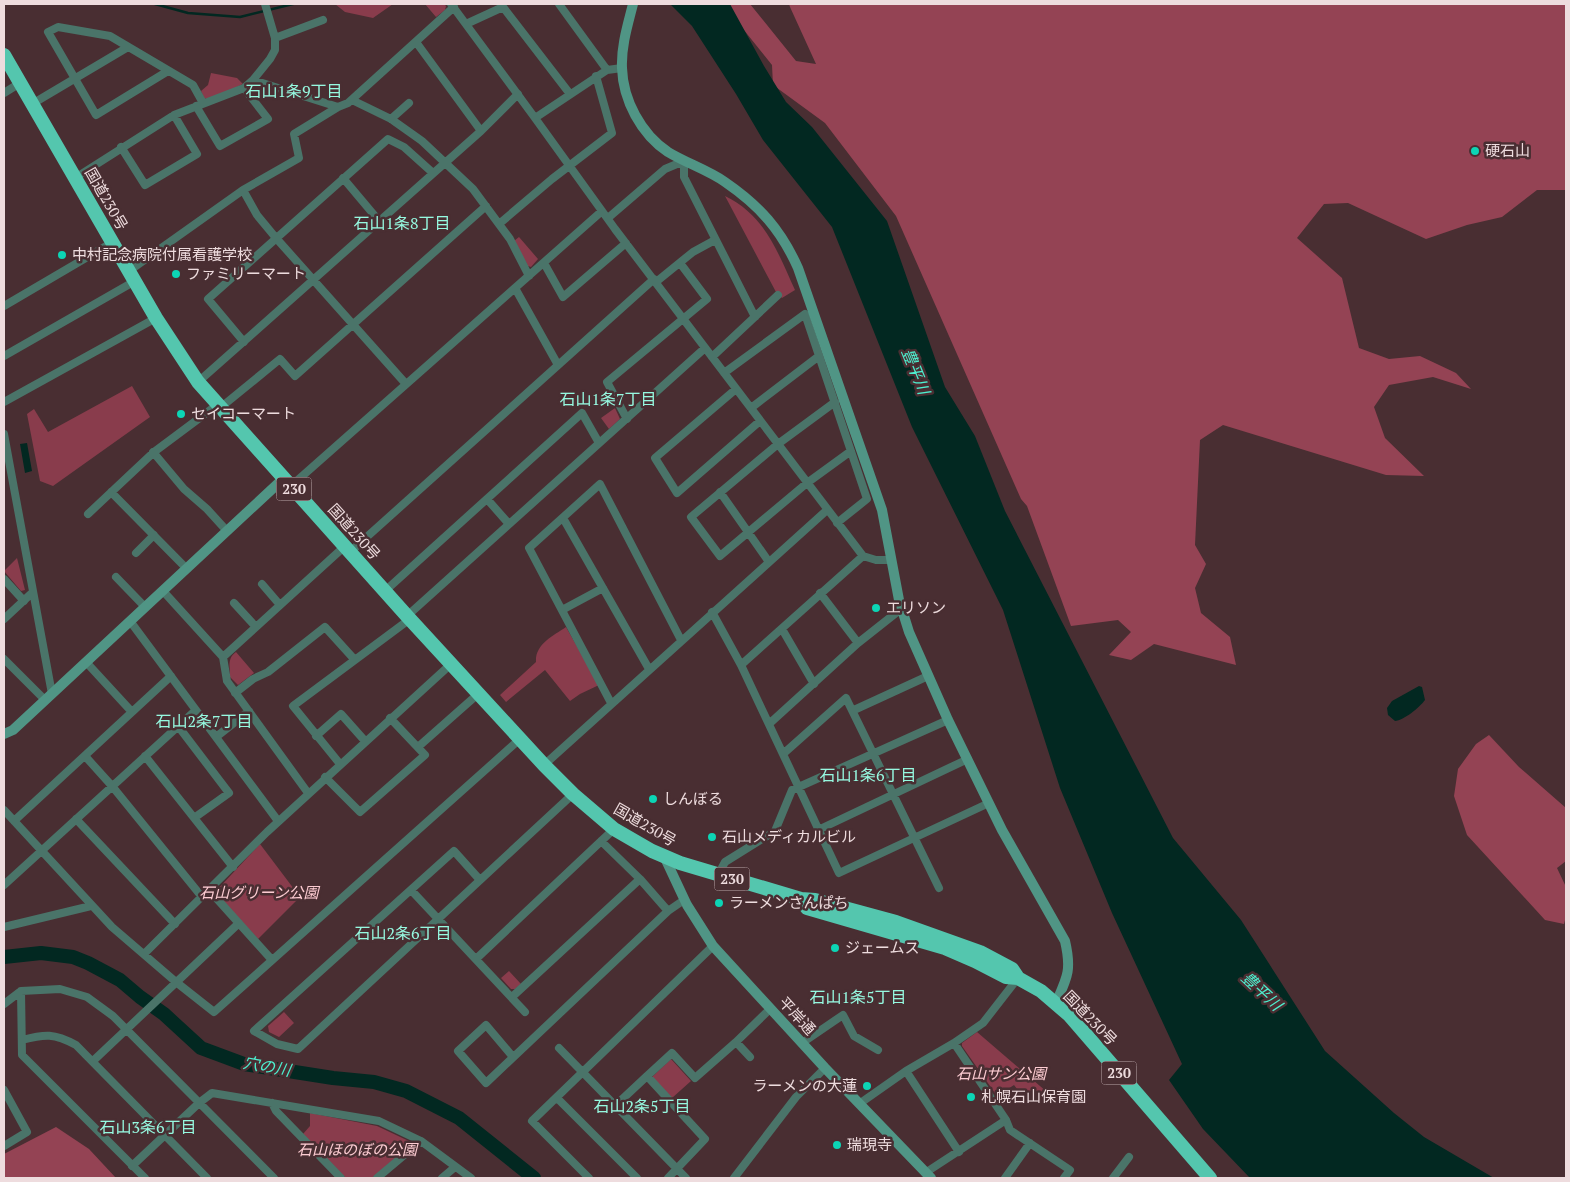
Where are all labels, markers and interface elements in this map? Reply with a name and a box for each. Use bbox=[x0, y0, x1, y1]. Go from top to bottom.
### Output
district label: 石山1条9丁目 bbox=[245, 80, 343, 102]
place label: 硬石山 bbox=[1485, 140, 1530, 160]
marker: 硬石山 bbox=[1469, 145, 1481, 157]
street label: 国道230号 bbox=[81, 164, 133, 233]
district label: 石山1条8丁目 bbox=[353, 212, 451, 234]
place label: 中村記念病院付属看護学校 bbox=[72, 244, 252, 264]
marker: 中村記念病院付属看護学校 bbox=[56, 249, 68, 261]
place label: ファミリーマート bbox=[186, 263, 306, 283]
marker: ファミリーマート bbox=[170, 268, 182, 280]
water label: 豊平川 bbox=[897, 345, 936, 399]
district label: 石山1条7丁目 bbox=[559, 388, 657, 410]
place label: セイコーマート bbox=[191, 403, 296, 423]
marker: セイコーマート bbox=[175, 408, 187, 420]
road number: 230 bbox=[276, 478, 312, 500]
street label: 国道230号 bbox=[324, 499, 385, 564]
place label: エリソン bbox=[886, 597, 946, 617]
marker: エリソン bbox=[870, 602, 882, 614]
district label: 石山2条7丁目 bbox=[155, 710, 253, 732]
district label: 石山1条6丁目 bbox=[819, 764, 917, 786]
place label: しんぼる bbox=[663, 788, 723, 808]
marker: しんぼる bbox=[647, 793, 659, 805]
street label: 国道230号 bbox=[611, 798, 680, 850]
place label: 石山メディカルビル bbox=[722, 826, 856, 846]
marker: 石山メディカルビル bbox=[706, 831, 718, 843]
road number: 230 bbox=[714, 868, 750, 891]
park label: 石山グリーン公園 bbox=[199, 882, 321, 902]
place label: ラーメンさんぱち bbox=[729, 892, 848, 912]
marker: ラーメンさんぱち bbox=[713, 897, 725, 909]
district label: 石山2条6丁目 bbox=[354, 922, 452, 944]
place label: ジェームス bbox=[845, 937, 920, 957]
marker: ジェームス bbox=[829, 942, 841, 954]
water label: 豊平川 bbox=[1237, 967, 1289, 1017]
district label: 石山1条5丁目 bbox=[809, 986, 907, 1008]
street label: 国道230号 bbox=[1060, 986, 1122, 1049]
street label: 平岸通 bbox=[775, 992, 820, 1039]
water label: 穴の川 bbox=[241, 1051, 295, 1081]
road number: 230 bbox=[1102, 1062, 1136, 1084]
park label: 石山サン公園 bbox=[956, 1063, 1048, 1083]
place label: ラーメンの大蓮 bbox=[753, 1075, 857, 1095]
marker: ラーメンの大蓮 bbox=[861, 1080, 873, 1092]
place label: 札幌石山保育園 bbox=[981, 1086, 1086, 1106]
marker: 札幌石山保育園 bbox=[965, 1091, 977, 1103]
district label: 石山2条5丁目 bbox=[593, 1095, 691, 1117]
district label: 石山3条6丁目 bbox=[99, 1116, 197, 1138]
place label: 瑞現寺 bbox=[847, 1134, 892, 1154]
park label: 石山ほのぼの公園 bbox=[297, 1139, 419, 1159]
marker: 瑞現寺 bbox=[831, 1139, 843, 1151]

